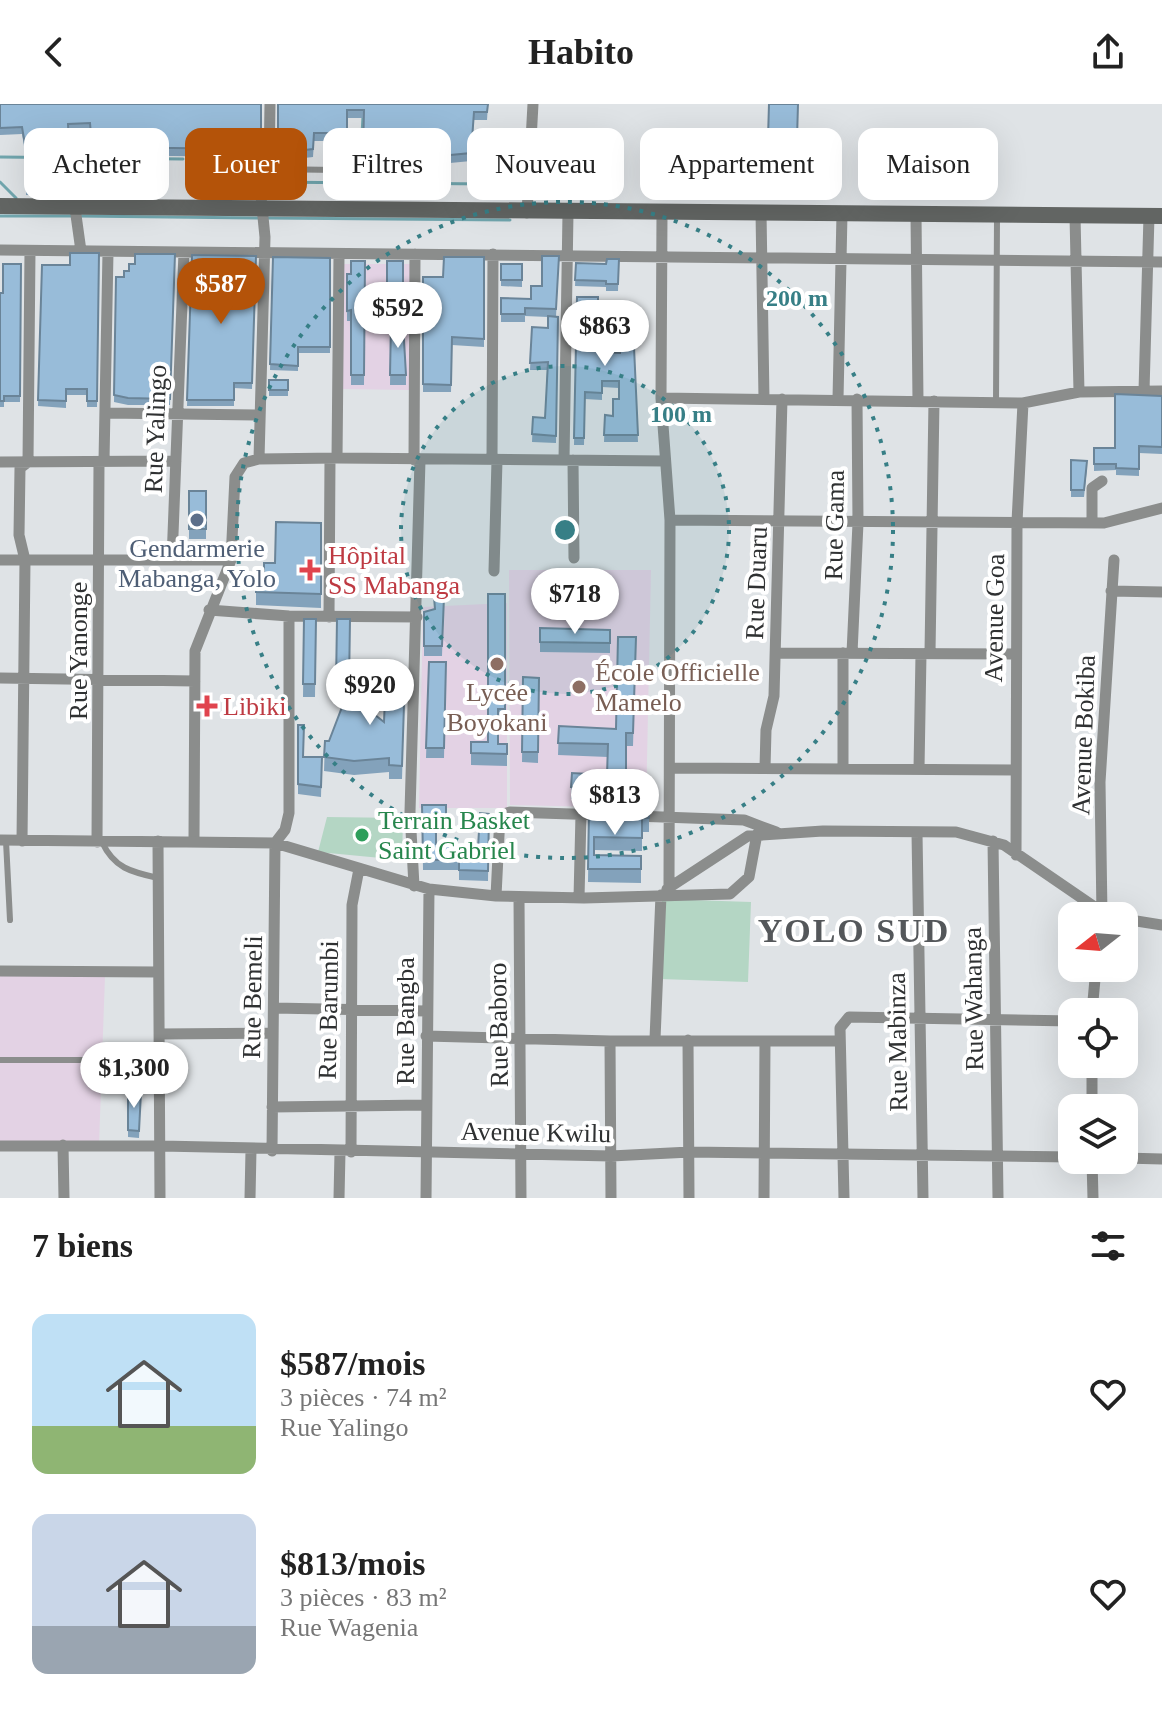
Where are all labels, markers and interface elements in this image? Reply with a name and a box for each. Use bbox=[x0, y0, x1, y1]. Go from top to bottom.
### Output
icon: back bbox=[32, 30, 76, 74]
icon: share bbox=[1086, 30, 1130, 74]
text: Habito bbox=[528, 32, 634, 72]
chip: Acheter bbox=[24, 128, 169, 200]
chip: Louer bbox=[185, 128, 307, 200]
chip: Filtres bbox=[323, 128, 451, 200]
chip: Nouveau bbox=[467, 128, 624, 200]
chip: Appartement bbox=[640, 128, 842, 200]
chip: Maison bbox=[858, 128, 998, 200]
pin: $587 bbox=[174, 258, 268, 326]
text: $587 bbox=[195, 269, 247, 298]
pin: $592 bbox=[351, 282, 445, 350]
text: 200 m bbox=[766, 285, 828, 311]
text: $592 bbox=[372, 293, 424, 322]
pin: $863 bbox=[558, 300, 652, 368]
text: $863 bbox=[579, 311, 631, 340]
street label: Rue Yalingo bbox=[139, 364, 172, 494]
text: 100 m bbox=[650, 401, 712, 427]
street label: Rue Gama bbox=[819, 469, 850, 580]
marker: Gendarmerie Mabanga, Yolo bbox=[188, 511, 206, 529]
centre of rings bbox=[551, 516, 579, 544]
street label: Rue Duaru bbox=[740, 526, 773, 640]
place label: Gendarmerie Mabanga, Yolo bbox=[118, 534, 276, 593]
place label: Hôpital SS Mabanga bbox=[328, 541, 461, 600]
street label: Avenue Goa bbox=[979, 553, 1010, 683]
marker: Hôpital SS Mabanga bbox=[299, 559, 321, 581]
pin: $718 bbox=[528, 568, 622, 636]
text: $718 bbox=[549, 579, 601, 608]
street label: Rue Yanonge bbox=[64, 582, 93, 720]
street label: Avenue Bokiba bbox=[1066, 654, 1101, 816]
marker: Lycée Boyokani bbox=[488, 655, 506, 673]
place label: École Officielle Mamelo bbox=[595, 658, 760, 717]
pin: $920 bbox=[323, 659, 417, 727]
text: $920 bbox=[344, 670, 396, 699]
place label: Lycée Boyokani bbox=[446, 678, 548, 737]
marker: École Officielle Mamelo bbox=[570, 678, 588, 696]
place label: Libiki bbox=[223, 692, 287, 721]
marker: Libiki bbox=[198, 697, 216, 715]
pin: $813 bbox=[568, 769, 662, 837]
text: $813 bbox=[589, 780, 641, 809]
place label: Terrain Basket Saint Gabriel bbox=[378, 806, 531, 865]
marker: Terrain Basket Saint Gabriel bbox=[353, 826, 371, 844]
north arrow bbox=[1058, 902, 1138, 982]
map controls bbox=[1058, 902, 1138, 1174]
district label: YOLO SUD bbox=[758, 912, 950, 949]
street label: Rue Wahanga bbox=[958, 926, 989, 1071]
street label: Rue Bemeli bbox=[237, 935, 268, 1059]
street label: Rue Barumbi bbox=[313, 940, 344, 1080]
street label: Rue Bangba bbox=[391, 957, 420, 1085]
street label: Rue Baboro bbox=[483, 962, 514, 1088]
street label: Rue Mabinza bbox=[882, 972, 913, 1112]
button: locate bbox=[1058, 998, 1138, 1078]
pin: $1,300 bbox=[69, 1042, 199, 1110]
text: $1,300 bbox=[98, 1053, 170, 1082]
button: layers bbox=[1058, 1094, 1138, 1174]
street label: Avenue Kwilu bbox=[461, 1117, 611, 1148]
icon: filters bbox=[1086, 1224, 1130, 1268]
text: 7 biens bbox=[32, 1227, 133, 1264]
text: $587/mois bbox=[280, 1345, 425, 1382]
icon: home bbox=[96, 1346, 192, 1442]
icon: heart bbox=[1086, 1372, 1130, 1416]
text: 3 pièces · 74 m² bbox=[280, 1383, 447, 1412]
text: Rue Yalingo bbox=[280, 1413, 409, 1442]
text: $813/mois bbox=[280, 1545, 425, 1582]
icon: home bbox=[96, 1546, 192, 1642]
icon: heart bbox=[1086, 1572, 1130, 1616]
text: 3 pièces · 83 m² bbox=[280, 1583, 447, 1612]
text: Rue Wagenia bbox=[280, 1613, 418, 1642]

